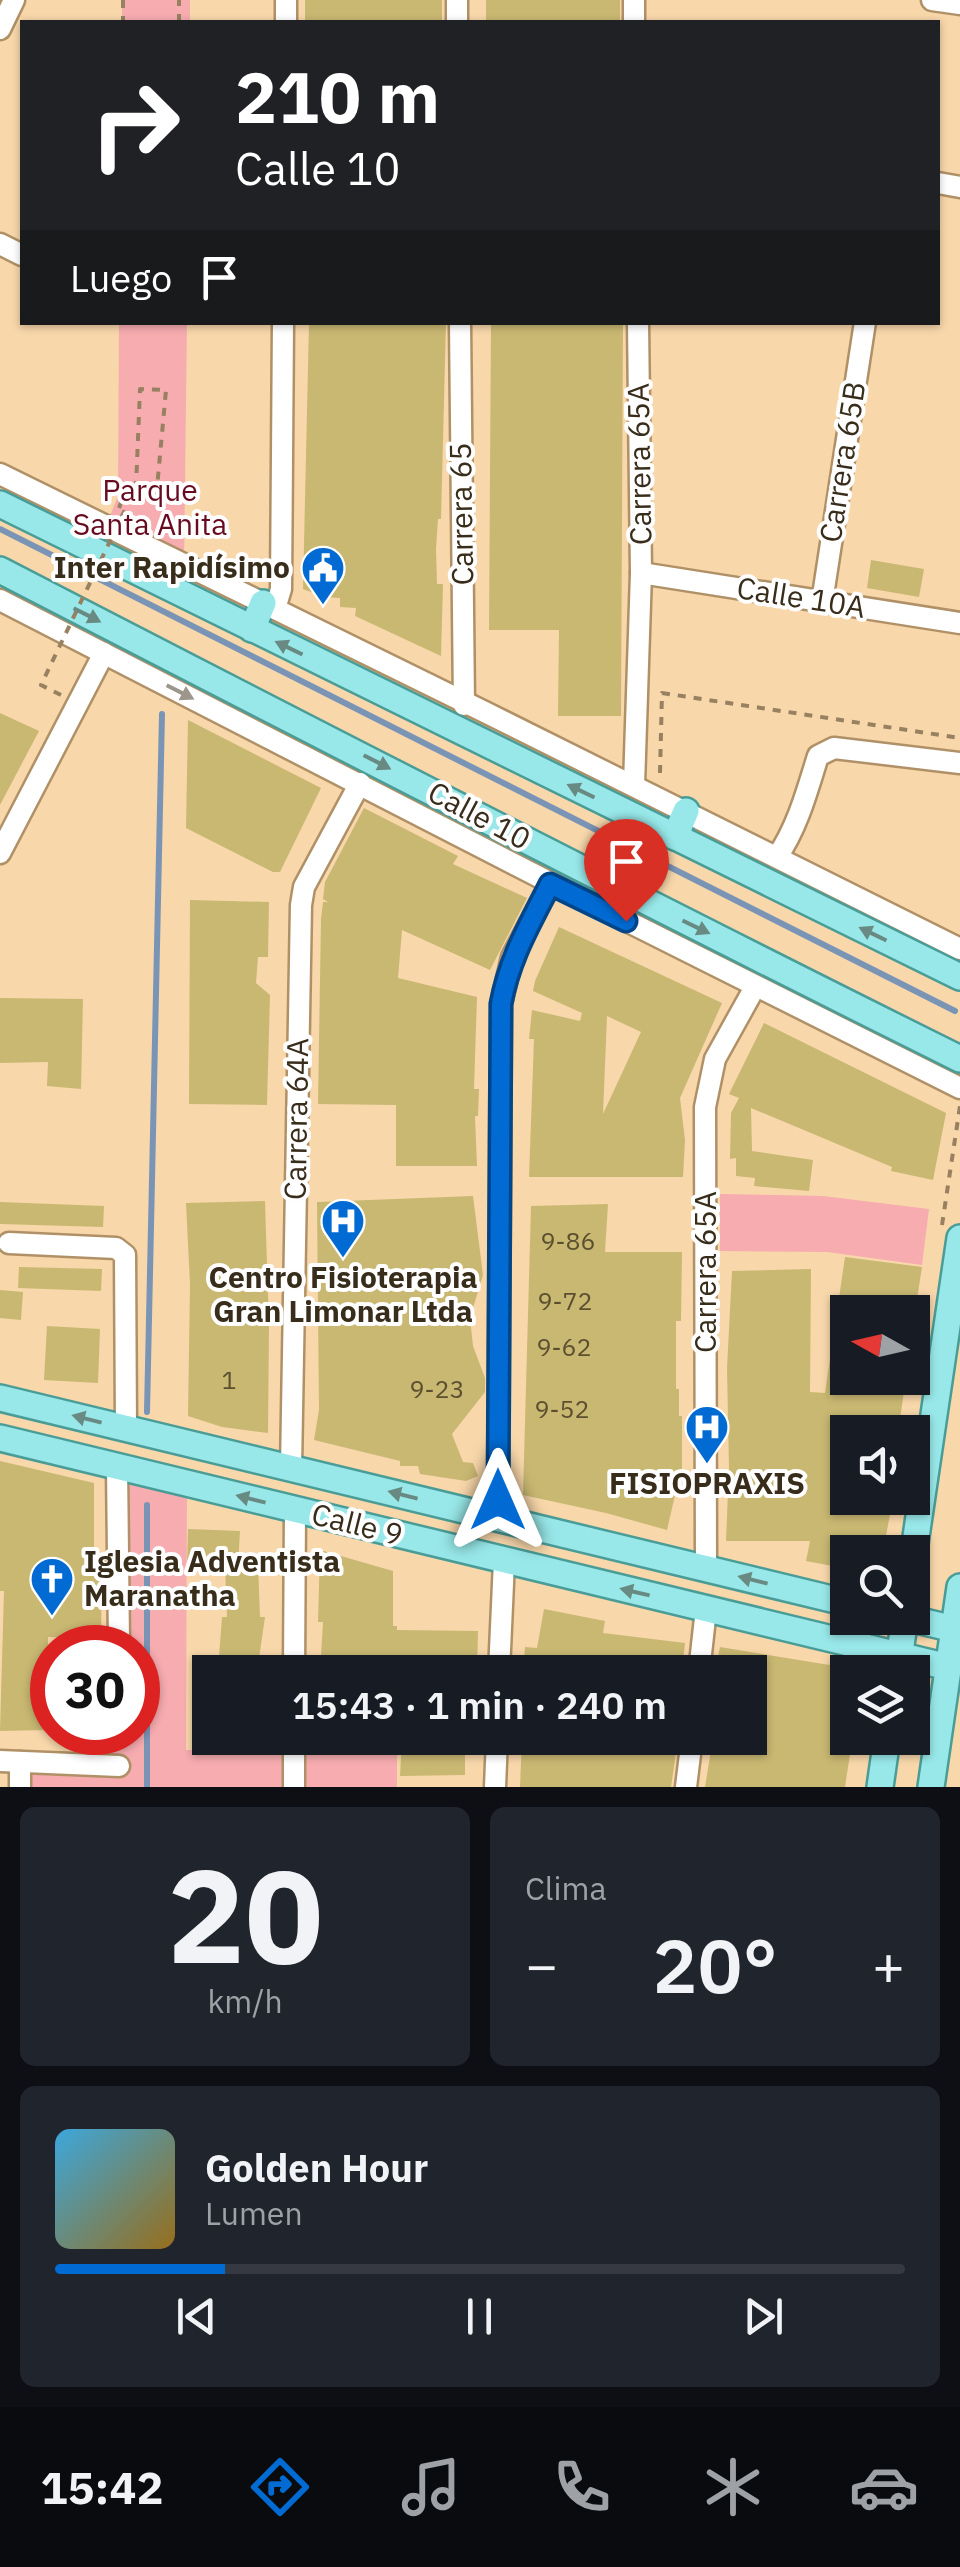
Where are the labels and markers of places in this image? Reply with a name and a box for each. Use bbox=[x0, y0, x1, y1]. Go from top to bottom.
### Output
public building icon: Inter Rapidísimo bbox=[300, 545, 346, 606]
place label: Inter Rapidísimo bbox=[54, 547, 290, 586]
pin bbox=[584, 819, 669, 922]
hospital icon: Centro Fisioterapia Gran Limonar Ltda bbox=[320, 1198, 366, 1259]
place label: Centro Fisioterapia Gran Limonar Ltda bbox=[208, 1257, 478, 1330]
hospital icon: FISIOPRAXIS bbox=[684, 1404, 730, 1465]
place label: FISIOPRAXIS bbox=[609, 1463, 805, 1502]
place label: Iglesia Adventista Maranatha bbox=[84, 1541, 340, 1614]
church icon: Iglesia Adventista Maranatha bbox=[29, 1556, 75, 1617]

